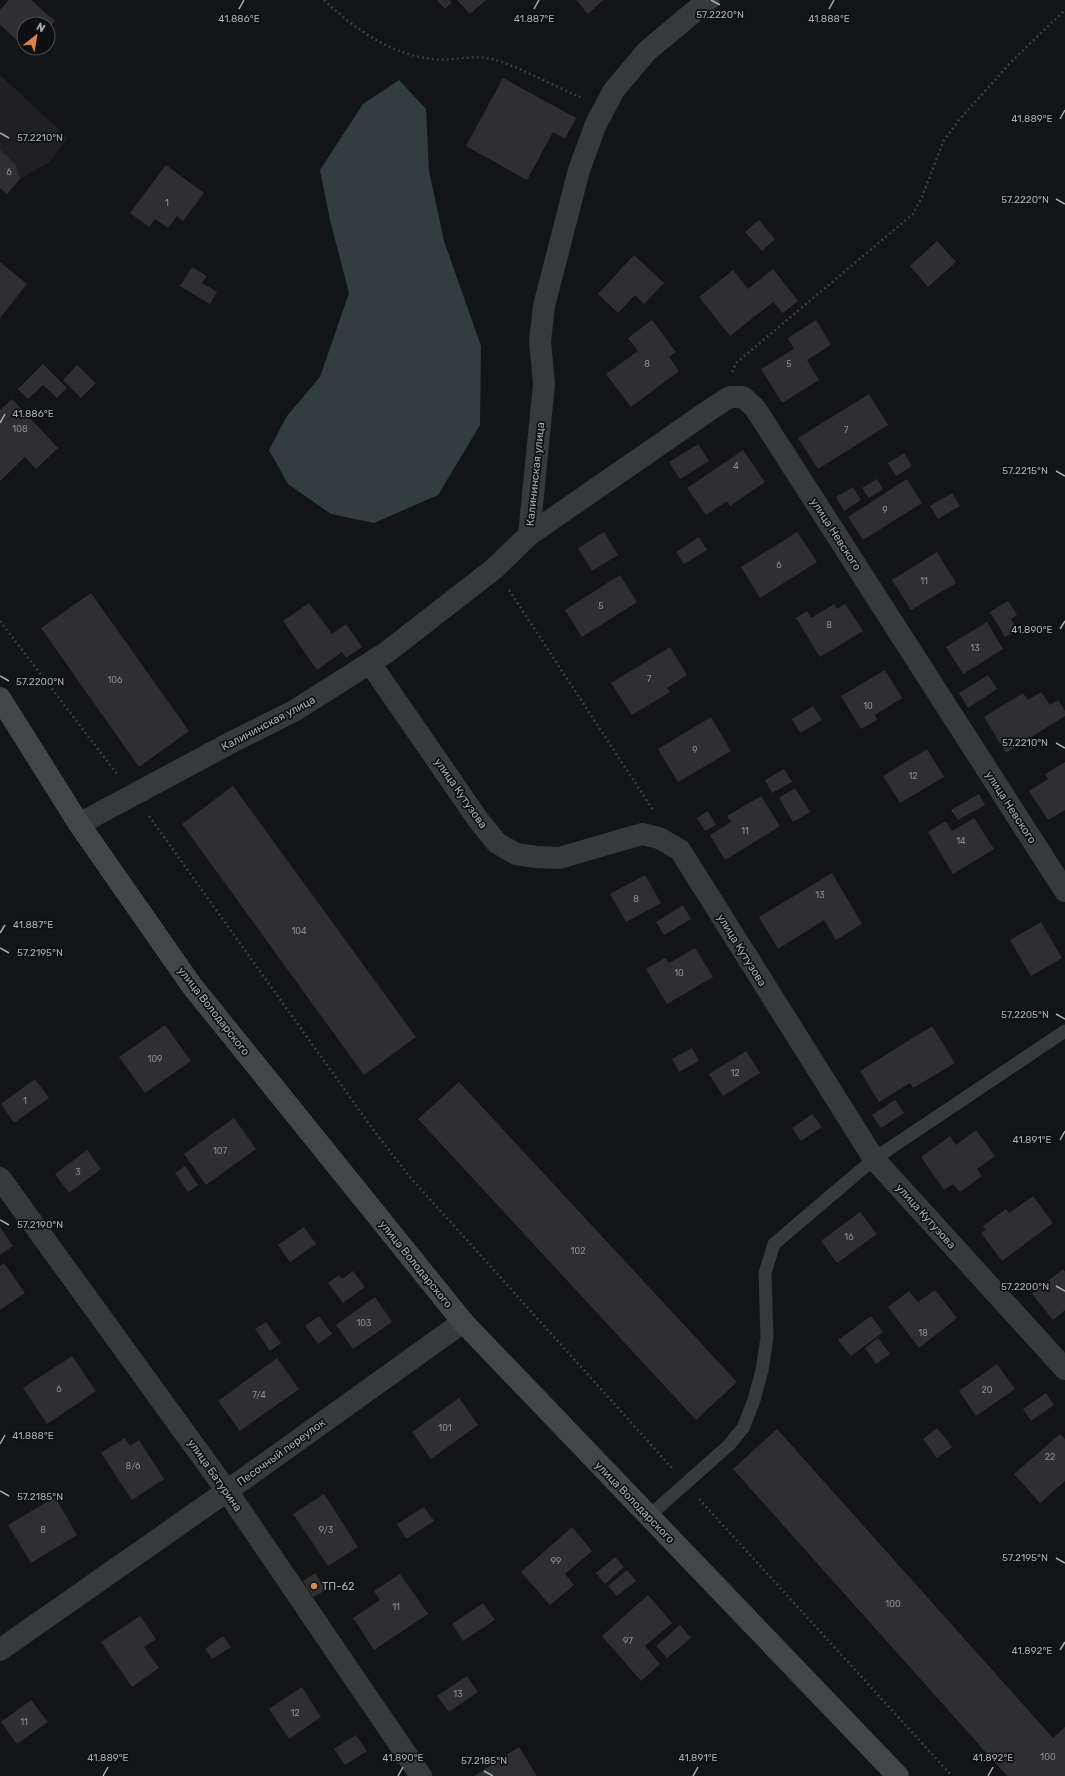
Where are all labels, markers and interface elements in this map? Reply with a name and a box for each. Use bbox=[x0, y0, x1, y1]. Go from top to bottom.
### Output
text: 57.2220°N bbox=[696, 9, 744, 21]
text: 41.886°E bbox=[218, 13, 260, 25]
text: 41.887°E bbox=[514, 13, 554, 25]
text: 41.888°E bbox=[808, 13, 850, 25]
north arrow bbox=[16, 16, 56, 56]
text: N bbox=[34, 20, 47, 35]
text: 41.889°E bbox=[1011, 113, 1053, 125]
text: 57.2210°N bbox=[17, 132, 63, 144]
house number: 6 bbox=[6, 167, 12, 177]
text: 57.2220°N bbox=[1001, 194, 1049, 206]
house number: 1 bbox=[165, 198, 169, 208]
house number: 8 bbox=[644, 359, 650, 369]
house number: 5 bbox=[786, 359, 792, 369]
text: 41.886°E bbox=[12, 408, 54, 420]
street label: Калининская улица bbox=[524, 421, 547, 527]
house number: 108 bbox=[12, 424, 28, 434]
house number: 7 bbox=[844, 425, 849, 435]
house number: 4 bbox=[733, 461, 739, 471]
text: 57.2215°N bbox=[1002, 465, 1048, 477]
street label: улица Невского bbox=[807, 496, 864, 573]
house number: 9 bbox=[882, 505, 888, 515]
house number: 6 bbox=[776, 560, 782, 570]
house number: 11 bbox=[920, 576, 928, 586]
house number: 5 bbox=[598, 601, 604, 611]
house number: 8 bbox=[826, 620, 832, 630]
text: 41.890°E bbox=[1011, 624, 1053, 636]
house number: 13 bbox=[970, 643, 980, 653]
house number: 7 bbox=[647, 674, 652, 684]
house number: 106 bbox=[108, 675, 123, 685]
text: 57.2200°N bbox=[16, 676, 64, 688]
street label: Калининская улица bbox=[219, 693, 317, 754]
house number: 10 bbox=[863, 701, 873, 711]
text: 57.2210°N bbox=[1002, 737, 1048, 749]
house number: 9 bbox=[692, 745, 698, 755]
street label: улица Кутузова bbox=[432, 756, 490, 831]
street label: улица Невского bbox=[982, 769, 1039, 846]
house number: 12 bbox=[908, 771, 918, 781]
house number: 11 bbox=[741, 826, 749, 836]
house number: 14 bbox=[956, 836, 966, 846]
house number: 13 bbox=[815, 890, 825, 900]
house number: 8 bbox=[633, 894, 639, 904]
street label: улица Кутузова bbox=[714, 912, 769, 989]
text: 41.887°E bbox=[13, 919, 53, 931]
house number: 104 bbox=[291, 926, 307, 936]
text: 57.2195°N bbox=[17, 947, 63, 959]
street label: улица Володарского bbox=[175, 964, 252, 1058]
house number: 10 bbox=[674, 968, 684, 978]
text: 57.2205°N bbox=[1001, 1009, 1049, 1021]
house number: 109 bbox=[148, 1054, 162, 1064]
house number: 12 bbox=[730, 1068, 740, 1078]
house number: 1 bbox=[23, 1096, 27, 1106]
text: 41.891°E bbox=[1012, 1134, 1052, 1146]
house number: 107 bbox=[213, 1146, 227, 1156]
house number: 3 bbox=[75, 1167, 81, 1177]
street label: улица Кутузова bbox=[893, 1181, 958, 1251]
street label: улица Володарского bbox=[376, 1218, 455, 1311]
text: 57.2190°N bbox=[17, 1219, 63, 1231]
house number: 16 bbox=[844, 1232, 854, 1242]
house number: 102 bbox=[571, 1246, 585, 1256]
text: 57.2200°N bbox=[1001, 1281, 1049, 1293]
house number: 103 bbox=[357, 1318, 371, 1328]
house number: 18 bbox=[918, 1328, 928, 1338]
house number: 6 bbox=[56, 1384, 62, 1394]
house number: 20 bbox=[982, 1385, 993, 1395]
house number: 7/4 bbox=[252, 1390, 266, 1400]
street label: Песочный переулок bbox=[235, 1416, 328, 1489]
house number: 101 bbox=[438, 1423, 452, 1433]
text: 41.888°E bbox=[12, 1430, 54, 1442]
street label: улица Батурина bbox=[185, 1437, 244, 1514]
house number: 22 bbox=[1045, 1452, 1055, 1462]
street label: улица Володарского bbox=[592, 1459, 677, 1546]
house number: 8/6 bbox=[126, 1461, 141, 1471]
text: 57.2185°N bbox=[17, 1491, 63, 1503]
house number: 8 bbox=[40, 1525, 46, 1535]
house number: 9/3 bbox=[319, 1525, 333, 1535]
text: 57.2195°N bbox=[1002, 1552, 1048, 1564]
house number: 99 bbox=[551, 1556, 561, 1566]
place label: ТП-62 bbox=[322, 1580, 355, 1593]
marker: ТП-62 bbox=[309, 1581, 319, 1591]
house number: 100 bbox=[885, 1599, 901, 1609]
house number: 11 bbox=[392, 1602, 400, 1612]
house number: 97 bbox=[623, 1636, 633, 1646]
text: 41.892°E bbox=[1012, 1645, 1052, 1657]
house number: 13 bbox=[453, 1689, 463, 1699]
house number: 12 bbox=[290, 1708, 300, 1718]
house number: 11 bbox=[20, 1717, 28, 1727]
text: 41.889°E bbox=[87, 1752, 129, 1764]
text: 41.890°E bbox=[382, 1752, 424, 1764]
text: 41.891°E bbox=[678, 1752, 718, 1764]
text: 41.892°E bbox=[973, 1752, 1013, 1764]
house number: 100 bbox=[1040, 1752, 1056, 1762]
text: 57.2185°N bbox=[461, 1755, 507, 1767]

